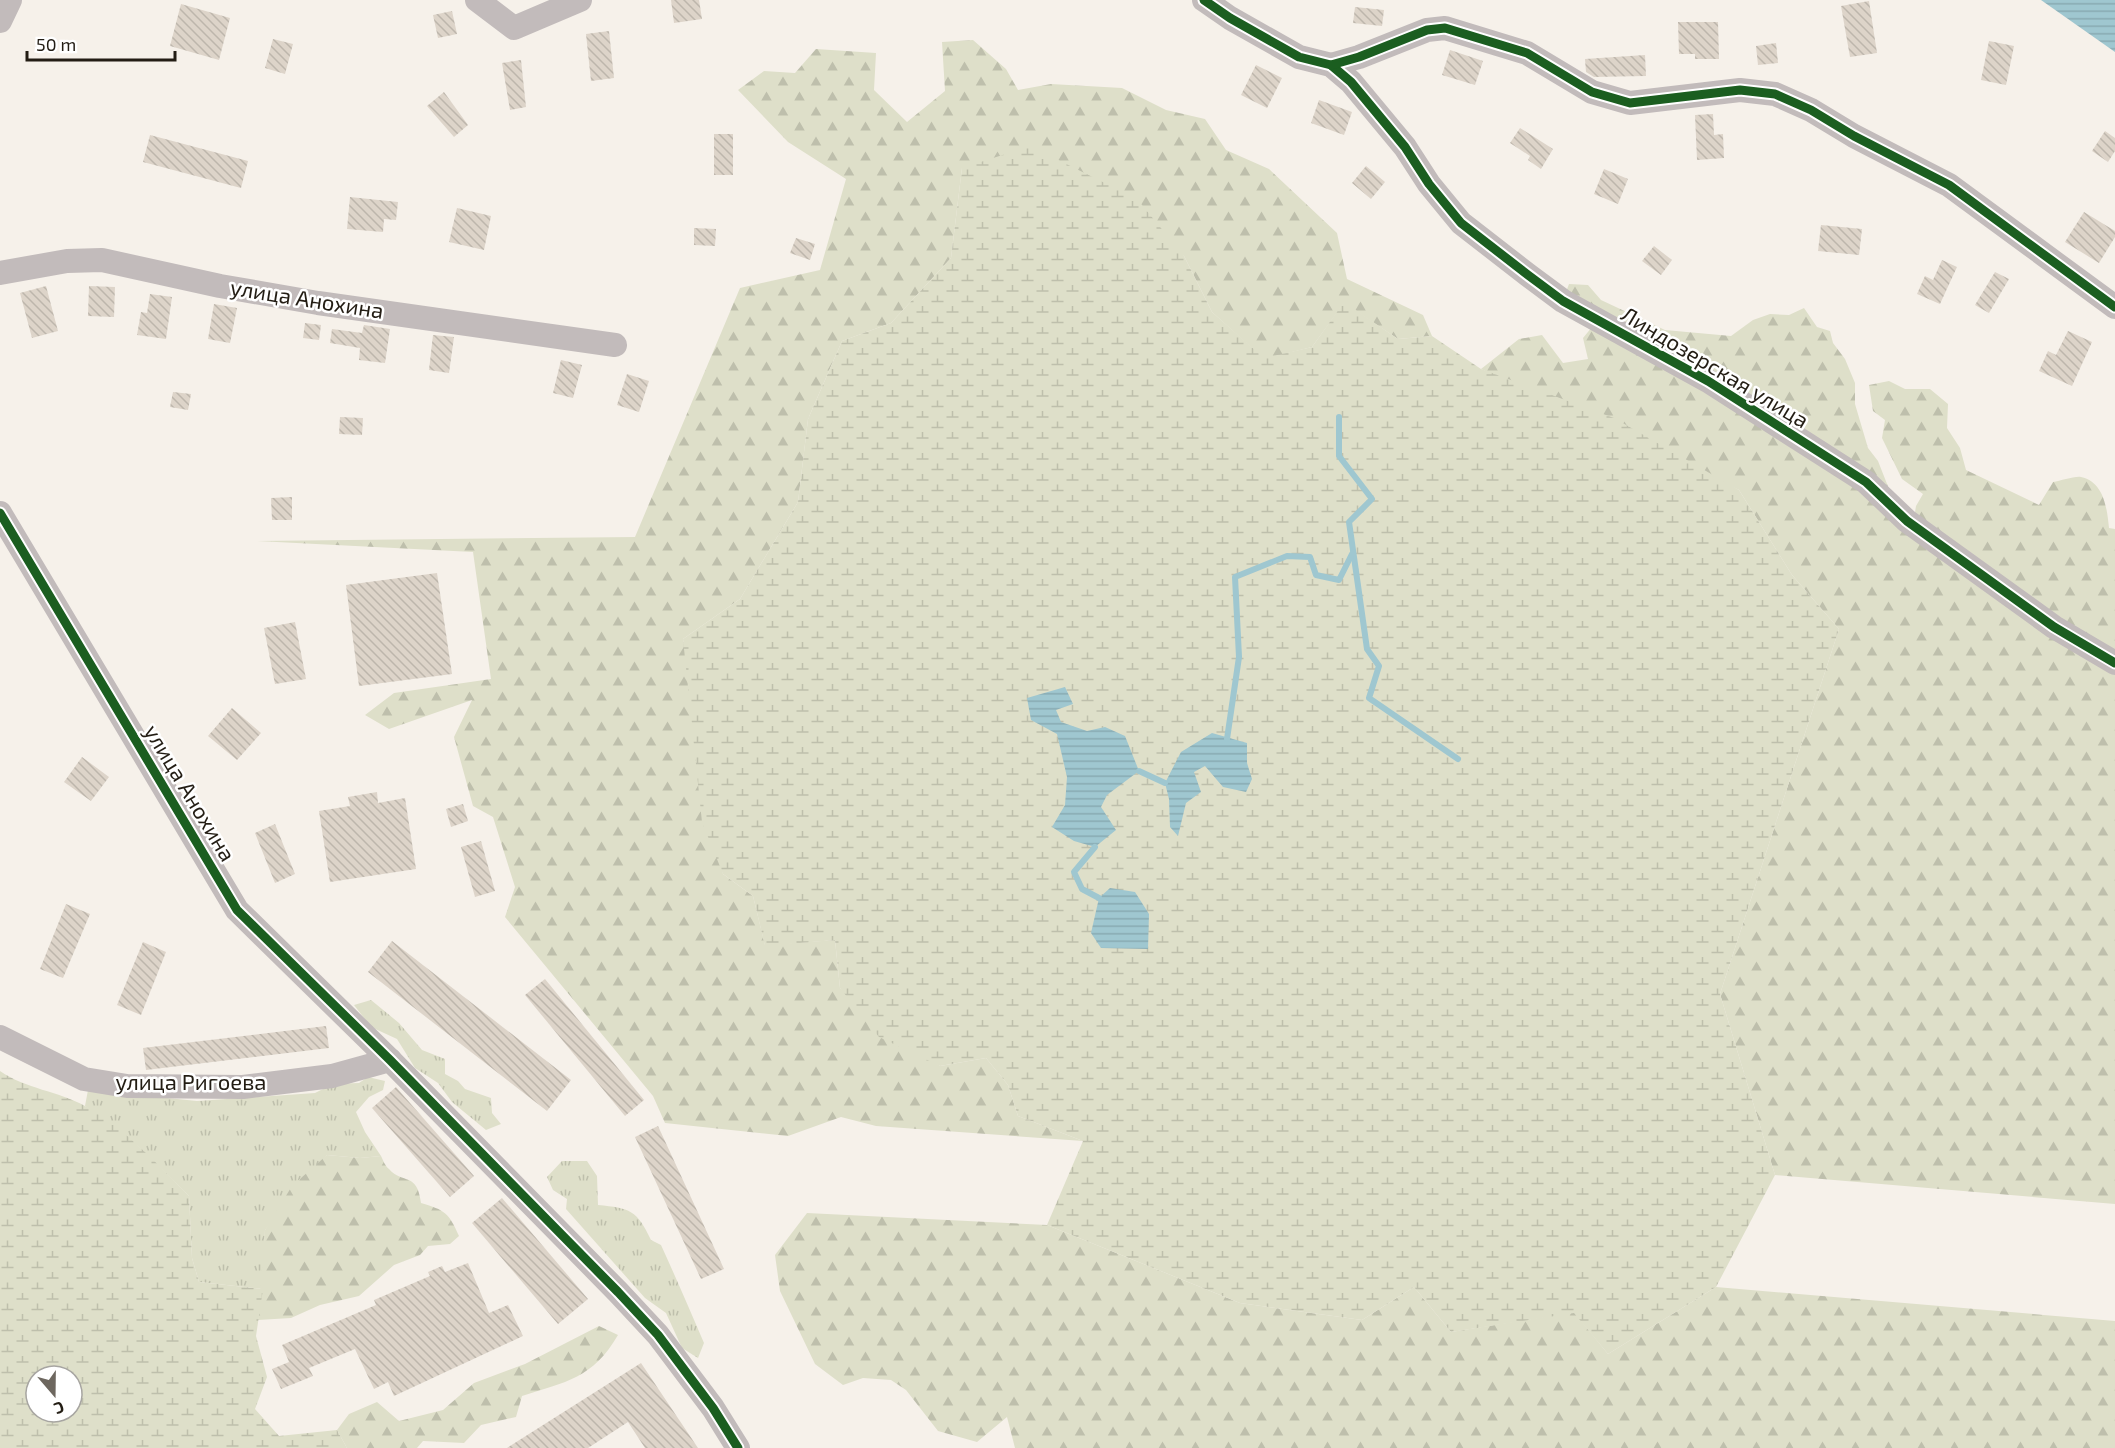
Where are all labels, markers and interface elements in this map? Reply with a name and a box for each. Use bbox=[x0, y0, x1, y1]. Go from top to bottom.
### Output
scale bar bbox=[27, 24, 176, 62]
text: 50 m bbox=[36, 33, 76, 55]
street label: улица Анохина bbox=[229, 273, 386, 324]
street label: Линдозерская улица bbox=[1617, 300, 1814, 433]
street label: улица Анохина bbox=[139, 719, 242, 866]
street label: улица Ригоева bbox=[116, 1068, 267, 1095]
north arrow bbox=[24, 1364, 84, 1424]
text: С bbox=[52, 1398, 67, 1419]

